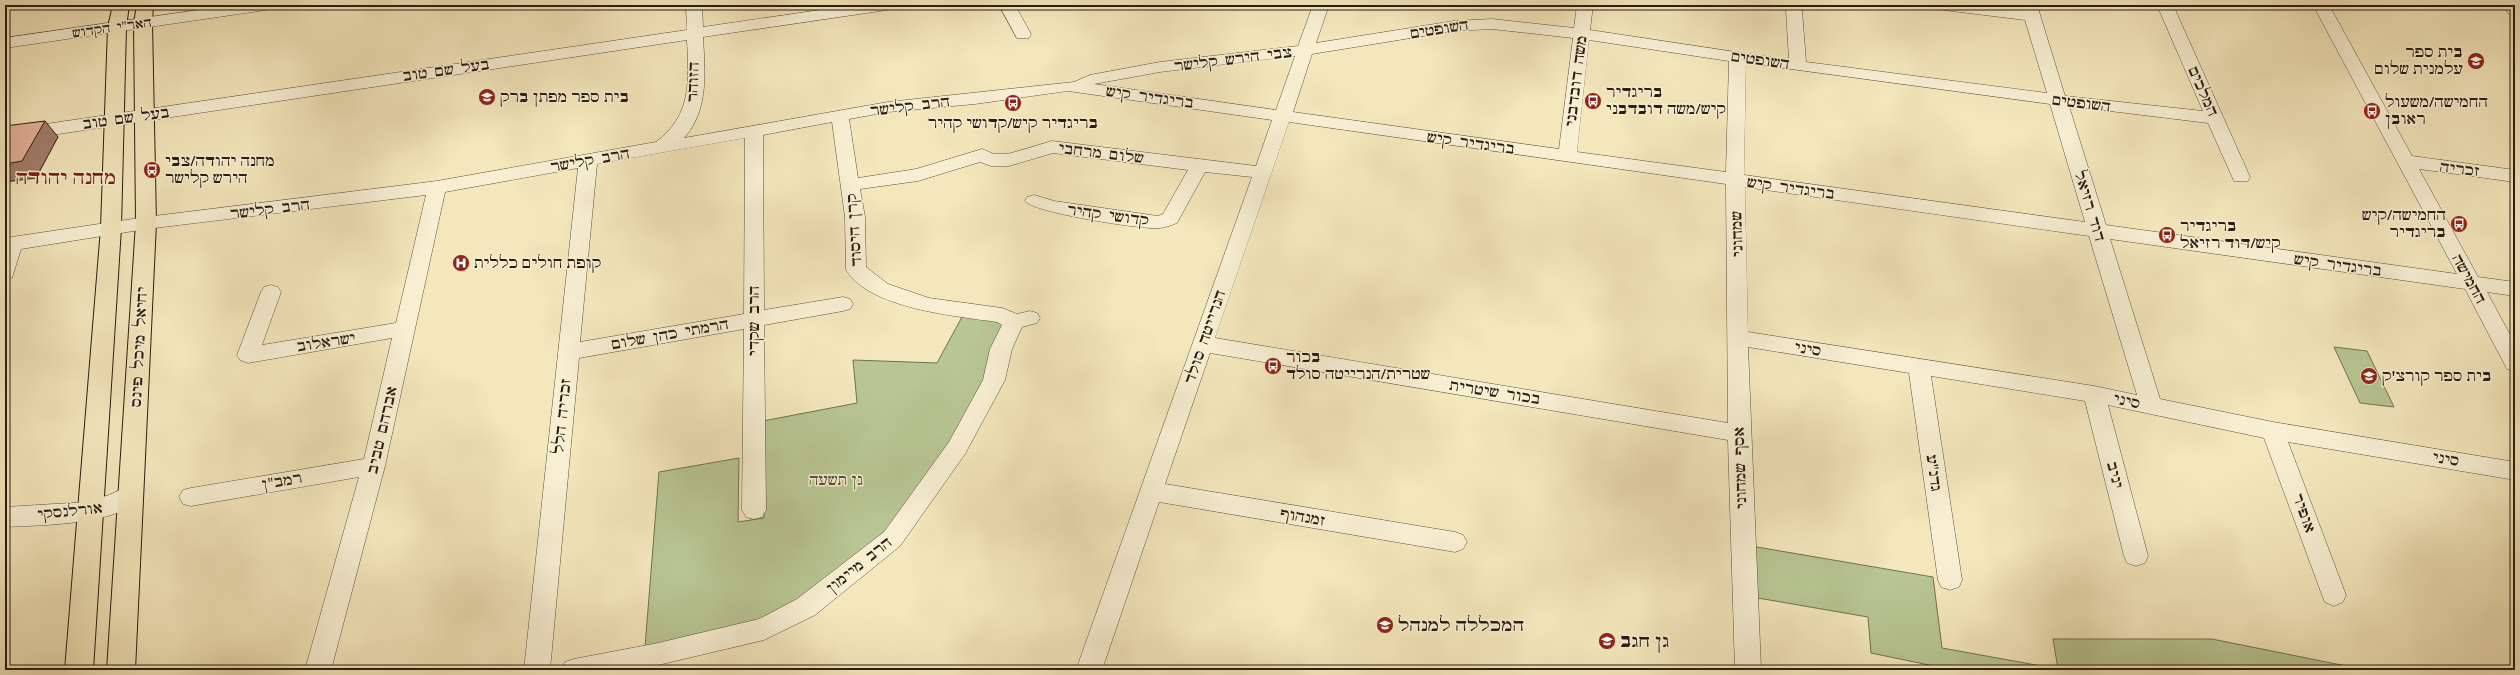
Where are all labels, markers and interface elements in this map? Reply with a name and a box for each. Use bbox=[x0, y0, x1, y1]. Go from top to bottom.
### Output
street label: האר"י הקדוש bbox=[71, 14, 153, 42]
street label: השופטים bbox=[1408, 14, 1470, 44]
street label: משה דובדבני bbox=[1560, 34, 1592, 128]
street label: צבי הירש קלישר bbox=[1173, 42, 1293, 76]
place label: בית ספר עלמנית שלום bbox=[2375, 42, 2463, 79]
street label: השופטים bbox=[1729, 46, 1791, 74]
school or university icon: בית ספר עלמנית שלום bbox=[2466, 51, 2486, 71]
street label: בעל שם טוב bbox=[401, 54, 491, 86]
street label: הזוהר bbox=[682, 61, 704, 103]
street label: המלכים bbox=[2183, 62, 2223, 120]
street label: בריגדיר קיש bbox=[1105, 81, 1195, 113]
place label: בריגדיר קיש/משה דובדבני bbox=[1606, 82, 1726, 119]
school or university icon: בית ספר מפתן ברק bbox=[477, 87, 497, 107]
place label: בית ספר מפתן ברק bbox=[500, 87, 629, 107]
street label: השופטים bbox=[2050, 89, 2112, 117]
street label: הרב קלישר bbox=[869, 91, 951, 121]
bus stop icon: בריגדיר קיש/משה דובדבני bbox=[1583, 91, 1603, 111]
place label: החמישה/משעול ראובן bbox=[2385, 92, 2488, 129]
bus stop icon: בריגדיר קיש/קדושי קהיר bbox=[1003, 93, 1023, 113]
bus stop icon: החמישה/משעול ראובן bbox=[2362, 101, 2382, 121]
street label: בעל שם טוב bbox=[81, 102, 171, 134]
place label: בריגדיר קיש/קדושי קהיר bbox=[928, 113, 1098, 133]
street label: בריגדיר קיש bbox=[1426, 127, 1516, 159]
street label: שלום מרחבי bbox=[1057, 138, 1145, 168]
street label: הרב קלישר bbox=[549, 143, 631, 177]
place label: מחנה יהודה/צבי הירש קלישר bbox=[165, 151, 275, 188]
street label: זכריה bbox=[2439, 157, 2481, 181]
bus stop icon: מחנה יהודה/צבי הירש קלישר bbox=[142, 160, 162, 180]
district label: מחנה יהודה bbox=[16, 165, 116, 191]
street label: דוד רזיאל bbox=[2070, 168, 2110, 244]
street label: בריגדיר קיש bbox=[1746, 172, 1836, 204]
street label: קרן היסוד bbox=[841, 193, 867, 267]
street label: הרב קלישר bbox=[229, 194, 311, 224]
street label: קדושי קהיר bbox=[1066, 199, 1150, 231]
place label: החמישה/קיש בריגדיר bbox=[2362, 205, 2446, 242]
street label: שמחוני bbox=[1726, 210, 1748, 257]
bus stop icon: החמישה/קיש בריגדיר bbox=[2449, 214, 2469, 234]
place label: בריגדיר קיש/דוד רזיאל bbox=[2180, 216, 2281, 253]
bus stop icon: בריגדיר קיש/דוד רזיאל bbox=[2157, 225, 2177, 245]
street label: בריגדיר קיש bbox=[2293, 249, 2383, 281]
street label: החמישה bbox=[2447, 251, 2491, 307]
hospital icon: קופת חולים כללית bbox=[451, 253, 471, 273]
place label: קופת חולים כללית bbox=[474, 253, 601, 273]
street label: יחיאל מיכל פינס bbox=[126, 286, 152, 408]
street label: הרב שקדי bbox=[744, 286, 764, 356]
street label: הנרייטה סולד bbox=[1180, 287, 1230, 387]
street label: הרמתי כהן שלום bbox=[610, 314, 730, 354]
street label: ישראלוב bbox=[295, 327, 357, 357]
street label: סיני bbox=[1793, 337, 1823, 361]
place label: בכור שטרית/הנרייטה סולד bbox=[1286, 347, 1431, 384]
bus stop icon: בכור שטרית/הנרייטה סולד bbox=[1263, 356, 1283, 376]
school or university icon: בית ספר קורצ'ק bbox=[2359, 366, 2379, 386]
place label: בית ספר קורצ'ק bbox=[2382, 366, 2492, 386]
street label: בכור שיטרית bbox=[1448, 375, 1542, 409]
street label: זכריה הלל bbox=[548, 377, 576, 455]
street label: אברהם טביב bbox=[362, 384, 402, 476]
street label: סיני bbox=[2112, 388, 2142, 414]
street label: אסף שמחוני bbox=[1729, 426, 1751, 510]
street label: סיני bbox=[2431, 447, 2461, 471]
street label: גדנ"ע bbox=[1922, 453, 1946, 493]
street label: יניב bbox=[2102, 459, 2128, 491]
street label: רמב"ן bbox=[260, 468, 304, 494]
park label: גן תשעה bbox=[809, 470, 863, 490]
street label: אופיר bbox=[2288, 491, 2320, 535]
street label: אורלנסקי bbox=[36, 498, 104, 524]
street label: זמנהוף bbox=[1278, 503, 1328, 531]
street label: הרב מיימון bbox=[822, 532, 896, 598]
place label: המכללה למנהל bbox=[1398, 613, 1524, 638]
school or university icon: המכללה למנהל bbox=[1375, 615, 1395, 635]
place label: גן חגב bbox=[1620, 629, 1669, 654]
school or university icon: גן חגב bbox=[1597, 631, 1617, 651]

